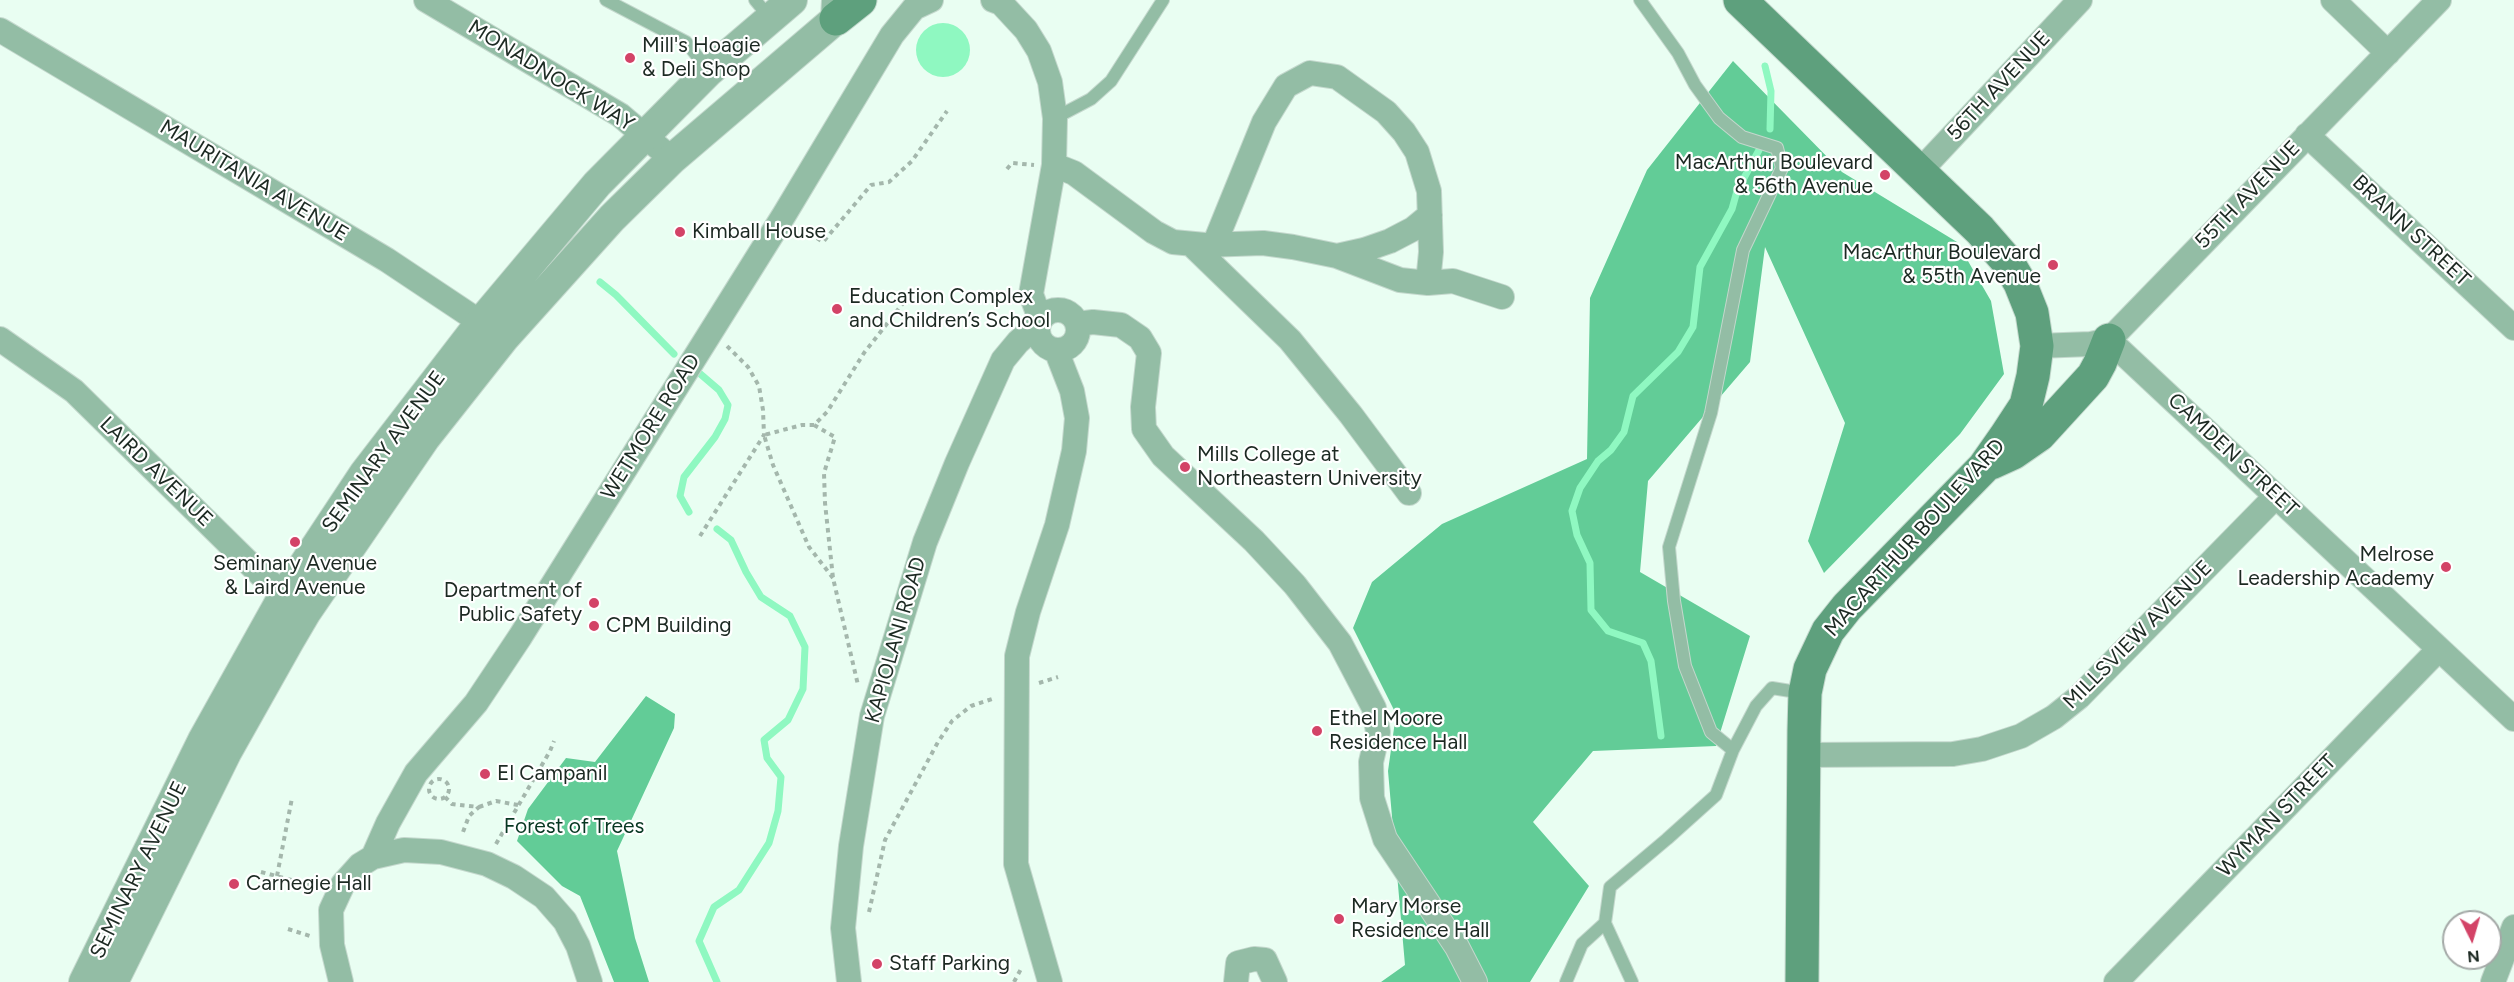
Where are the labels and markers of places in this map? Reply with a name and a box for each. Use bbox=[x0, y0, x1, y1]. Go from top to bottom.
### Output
place label: Mill's Hoagie & Deli Shop bbox=[642, 33, 760, 83]
marker: Mill's Hoagie & Deli Shop bbox=[623, 51, 637, 65]
place label: MacArthur Boulevard & 56th Avenue bbox=[1675, 150, 1873, 200]
marker: MacArthur Boulevard & 56th Avenue bbox=[1878, 168, 1892, 182]
place label: Kimball House bbox=[692, 219, 826, 245]
marker: Kimball House bbox=[673, 225, 687, 239]
place label: MacArthur Boulevard & 55th Avenue bbox=[1843, 240, 2041, 290]
marker: MacArthur Boulevard & 55th Avenue bbox=[2046, 258, 2060, 272]
place label: Education Complex and Children’s School bbox=[849, 284, 1050, 334]
marker: Education Complex and Children’s School bbox=[830, 302, 844, 316]
place label: Mills College at Northeastern University bbox=[1197, 442, 1422, 492]
marker: Mills College at Northeastern University bbox=[1178, 460, 1192, 474]
marker: Seminary Avenue & Laird Avenue bbox=[288, 535, 302, 549]
place label: Melrose Leadership Academy bbox=[2237, 542, 2434, 592]
place label: Seminary Avenue & Laird Avenue bbox=[213, 551, 377, 601]
marker: Melrose Leadership Academy bbox=[2439, 560, 2453, 574]
place label: Department of Public Safety bbox=[444, 578, 582, 628]
marker: Department of Public Safety bbox=[587, 596, 601, 610]
place label: CPM Building bbox=[606, 613, 732, 639]
marker: CPM Building bbox=[587, 619, 601, 633]
place label: Ethel Moore Residence Hall bbox=[1329, 706, 1467, 756]
marker: Ethel Moore Residence Hall bbox=[1310, 724, 1324, 738]
place label: El Campanil bbox=[497, 761, 607, 787]
marker: El Campanil bbox=[478, 767, 492, 781]
place label: Carnegie Hall bbox=[246, 871, 372, 897]
marker: Carnegie Hall bbox=[227, 877, 241, 891]
place label: Mary Morse Residence Hall bbox=[1351, 894, 1489, 944]
marker: Mary Morse Residence Hall bbox=[1332, 912, 1346, 926]
place label: Staff Parking bbox=[889, 951, 1010, 977]
marker: Staff Parking bbox=[870, 957, 884, 971]

